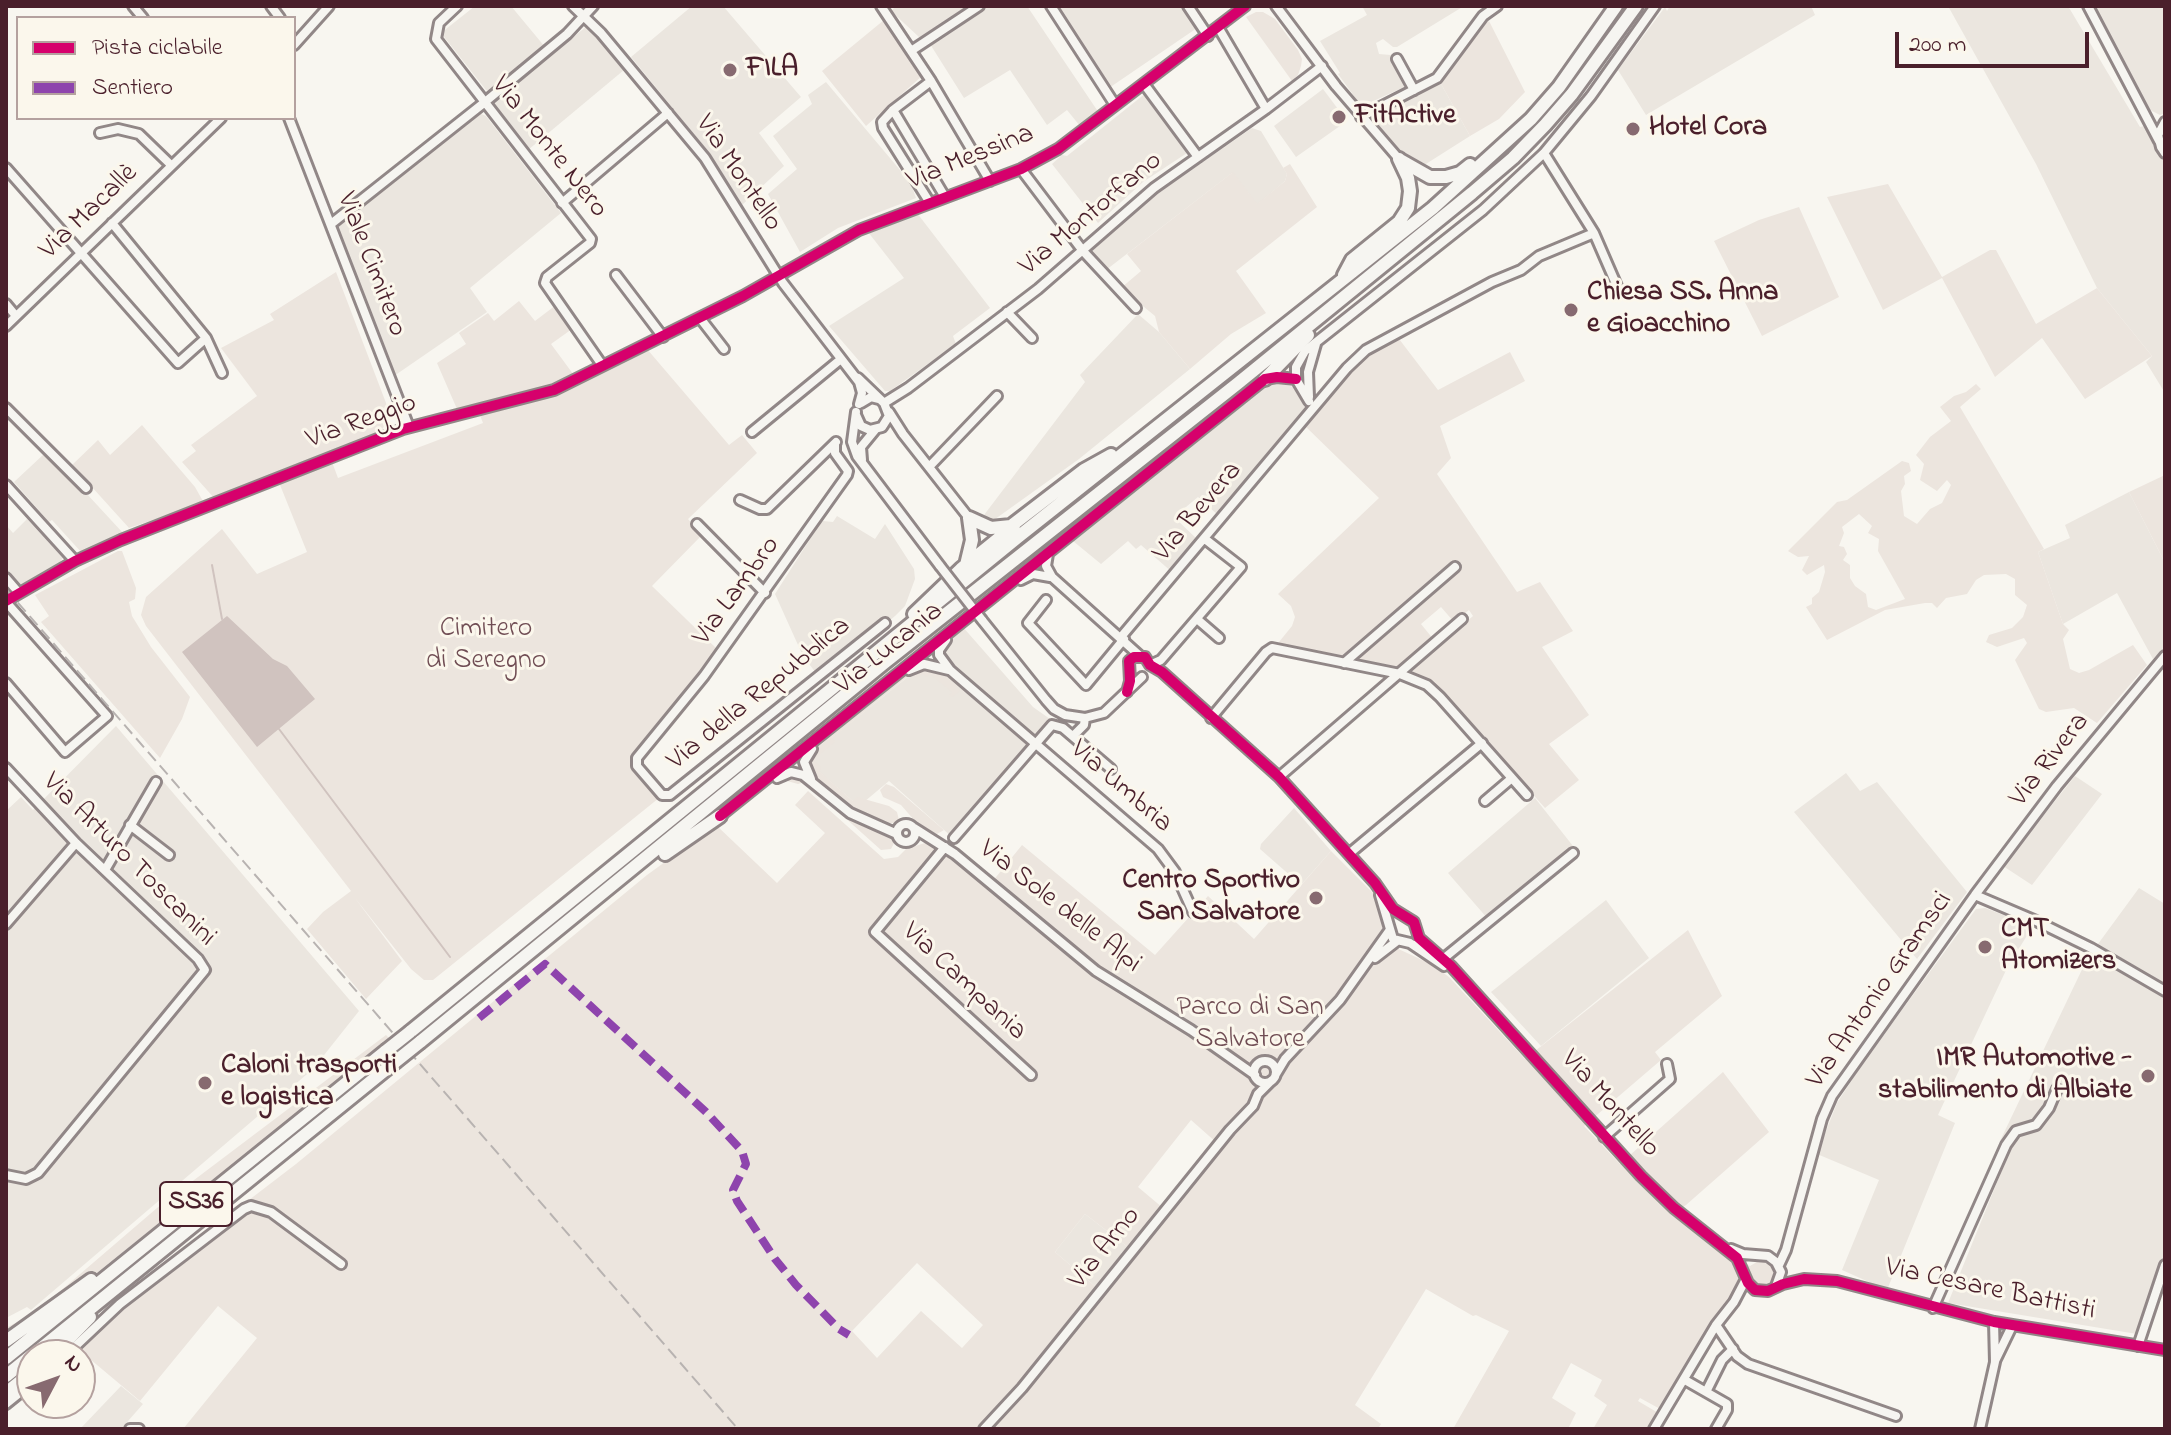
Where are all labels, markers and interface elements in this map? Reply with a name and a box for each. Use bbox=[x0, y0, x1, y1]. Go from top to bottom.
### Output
legend bbox=[16, 16, 296, 120]
scale bar bbox=[1899, 16, 2093, 66]
text: 200 m bbox=[1909, 28, 1966, 63]
text: Pista ciclabile bbox=[92, 31, 222, 66]
place label: FILA bbox=[746, 53, 798, 87]
marker: FILA bbox=[721, 61, 739, 79]
street label: Via Monte Nero bbox=[482, 70, 614, 226]
text: Sentiero bbox=[92, 71, 173, 106]
place label: FitActive bbox=[1355, 100, 1456, 134]
marker: FitActive bbox=[1330, 108, 1348, 126]
street label: Via Montello bbox=[686, 109, 788, 239]
place label: Hotel Cora bbox=[1649, 112, 1767, 146]
street label: Via Messina bbox=[903, 118, 1039, 200]
marker: Hotel Cora bbox=[1624, 120, 1642, 138]
street label: Via Montorfano bbox=[1014, 145, 1170, 285]
street label: Via Macallè bbox=[34, 158, 146, 268]
street label: Viale Cimitero bbox=[327, 188, 413, 342]
place label: Chiesa SS. Anna e Gioacchino bbox=[1587, 277, 1778, 343]
marker: Chiesa SS. Anna e Gioacchino bbox=[1562, 301, 1580, 319]
street label: Via Reggio bbox=[302, 388, 422, 458]
street label: Via Bevera bbox=[1147, 456, 1251, 570]
street label: Via Lambro bbox=[687, 531, 789, 653]
street label: Via Lucania bbox=[829, 596, 951, 704]
street label: Via della Repubblica bbox=[662, 611, 858, 779]
park label: Cimitero di Seregno bbox=[426, 613, 546, 679]
street label: Via Rivera bbox=[2004, 707, 2098, 815]
street label: Via Umbria bbox=[1062, 734, 1178, 842]
street label: Via Arturo Toscanini bbox=[34, 767, 222, 955]
street label: Via Sole delle Alpi bbox=[971, 834, 1147, 982]
place label: Centro Sportivo San Salvatore bbox=[1122, 865, 1300, 931]
street label: Via Antonio Gramsci bbox=[1801, 886, 1961, 1096]
marker: Centro Sportivo San Salvatore bbox=[1307, 889, 1325, 907]
place label: CMT Atomizers bbox=[2001, 914, 2116, 980]
street label: Via Campania bbox=[894, 917, 1032, 1049]
marker: CMT Atomizers bbox=[1976, 938, 1994, 956]
park label: Parco di San Salvatore bbox=[1177, 992, 1323, 1058]
place label: IMR Automotive - stabilimento di Albiate bbox=[1878, 1043, 2132, 1109]
street label: Via Montello bbox=[1552, 1044, 1666, 1166]
place label: Caloni trasporti e logistica bbox=[221, 1050, 397, 1116]
marker: IMR Automotive - stabilimento di Albiate bbox=[2139, 1067, 2157, 1085]
marker: Caloni trasporti e logistica bbox=[196, 1074, 214, 1092]
road number: SS36 bbox=[160, 1182, 232, 1226]
street label: Via Arno bbox=[1063, 1201, 1149, 1297]
street label: Via Cesare Battisti bbox=[1882, 1252, 2098, 1330]
north arrow bbox=[16, 1339, 96, 1419]
text: N bbox=[56, 1348, 90, 1381]

